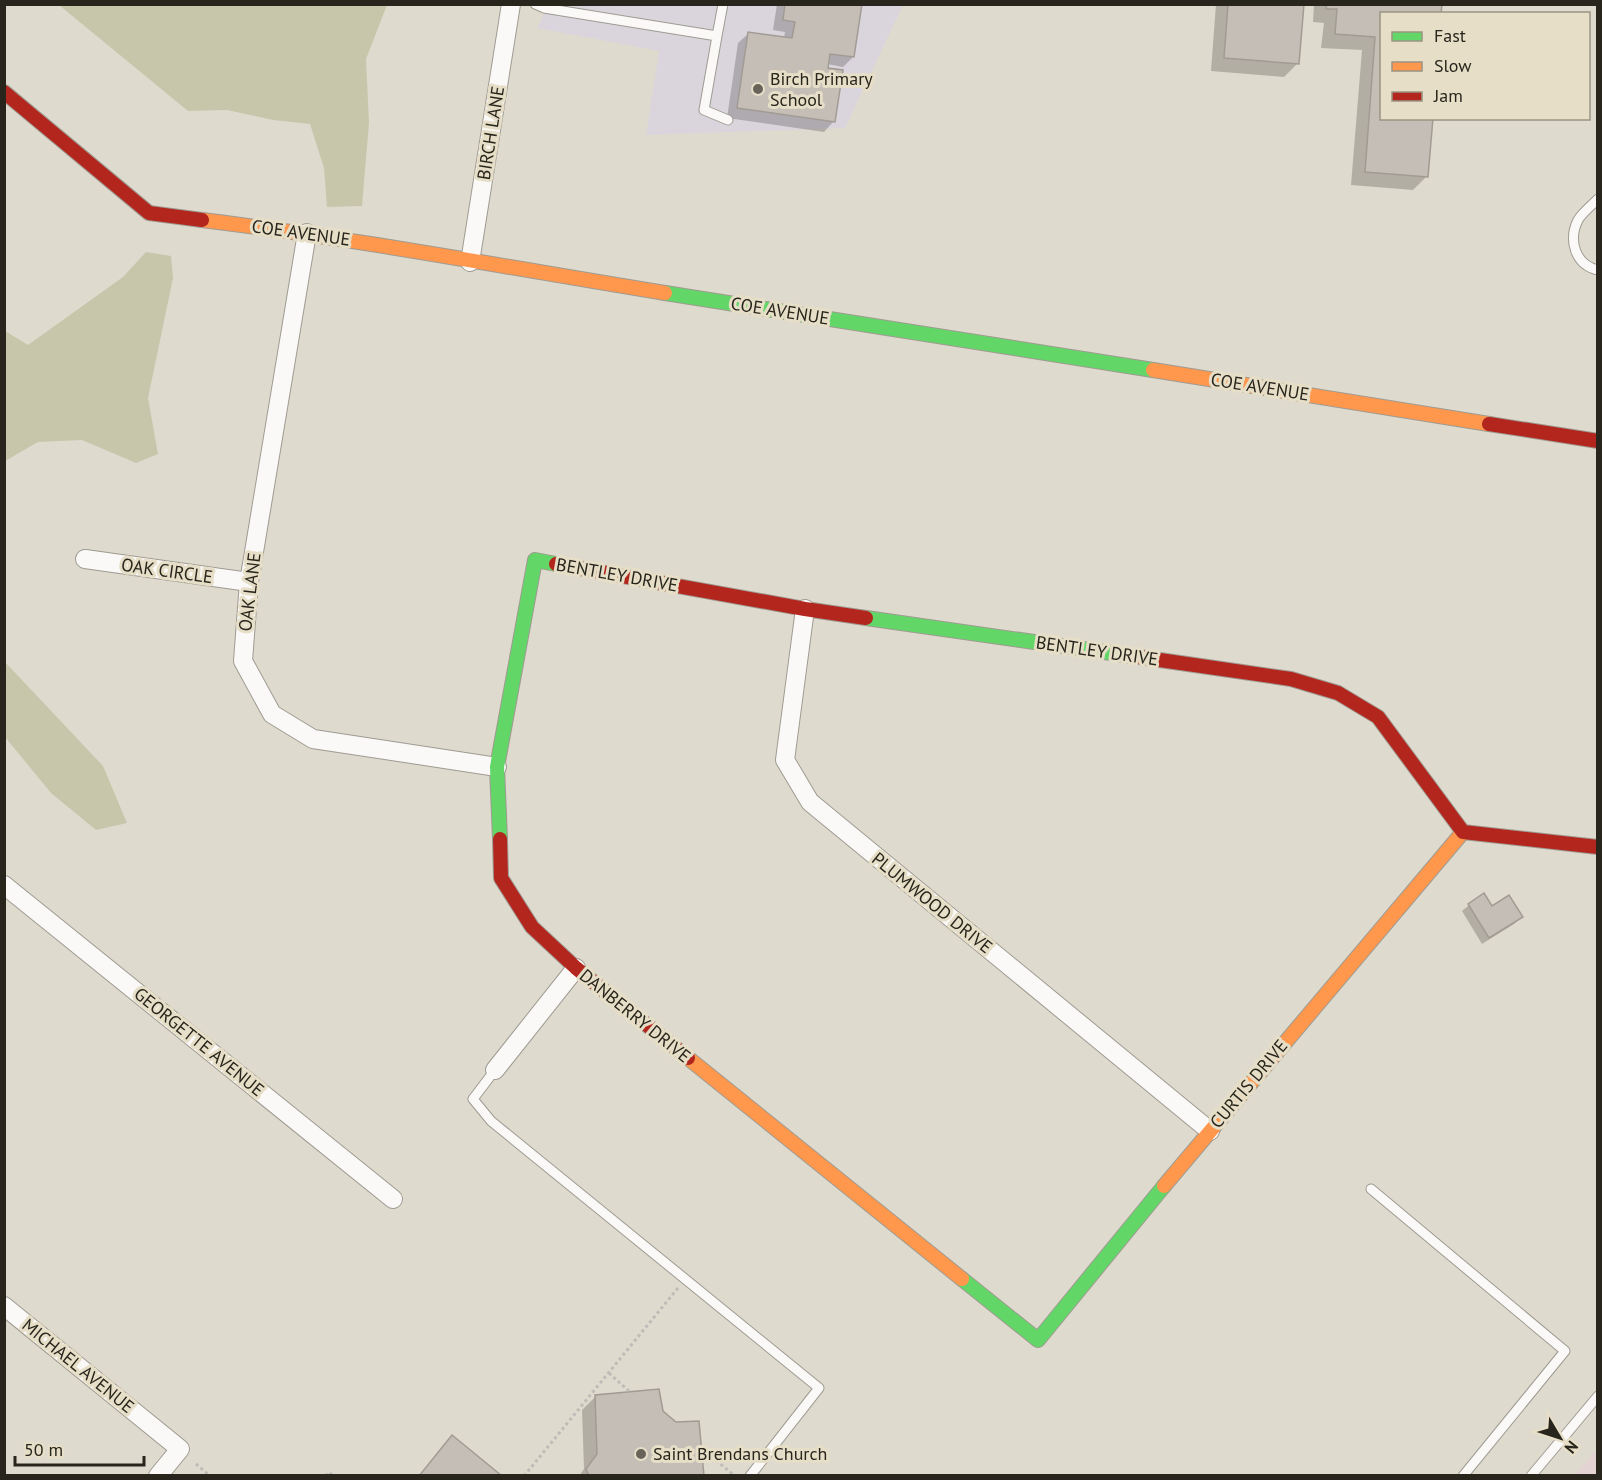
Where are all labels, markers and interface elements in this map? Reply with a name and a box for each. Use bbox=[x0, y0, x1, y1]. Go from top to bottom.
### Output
legend bbox=[1380, 12, 1590, 120]
text: Fast bbox=[1434, 24, 1466, 47]
text: Slow bbox=[1434, 54, 1472, 77]
place label: Birch Primary School bbox=[770, 67, 873, 111]
marker: Birch Primary School bbox=[751, 82, 765, 96]
street label: BIRCH LANE bbox=[472, 84, 509, 181]
text: Jam bbox=[1433, 84, 1463, 107]
street label: COE AVENUE bbox=[250, 214, 352, 251]
street label: COE AVENUE bbox=[729, 291, 831, 330]
street label: COE AVENUE bbox=[1209, 367, 1311, 406]
street label: OAK LANE bbox=[233, 551, 266, 633]
street label: BENTLEY DRIVE bbox=[554, 552, 680, 597]
street label: OAK CIRCLE bbox=[120, 553, 214, 588]
street label: BENTLEY DRIVE bbox=[1034, 631, 1160, 670]
street label: PLUMWOOD DRIVE bbox=[867, 847, 997, 958]
street label: DANBERRY DRIVE bbox=[575, 964, 696, 1067]
street label: GEORGETTE AVENUE bbox=[130, 982, 269, 1101]
street label: CURTIS DRIVE bbox=[1205, 1035, 1292, 1133]
street label: MICHAEL AVENUE bbox=[17, 1313, 139, 1418]
north arrow bbox=[1530, 1408, 1590, 1468]
scale bar bbox=[15, 1429, 144, 1467]
text: N bbox=[1561, 1437, 1583, 1458]
text: 50 m bbox=[24, 1438, 63, 1461]
place label: Saint Brendans Church bbox=[653, 1442, 827, 1465]
marker: Saint Brendans Church bbox=[634, 1447, 648, 1461]

